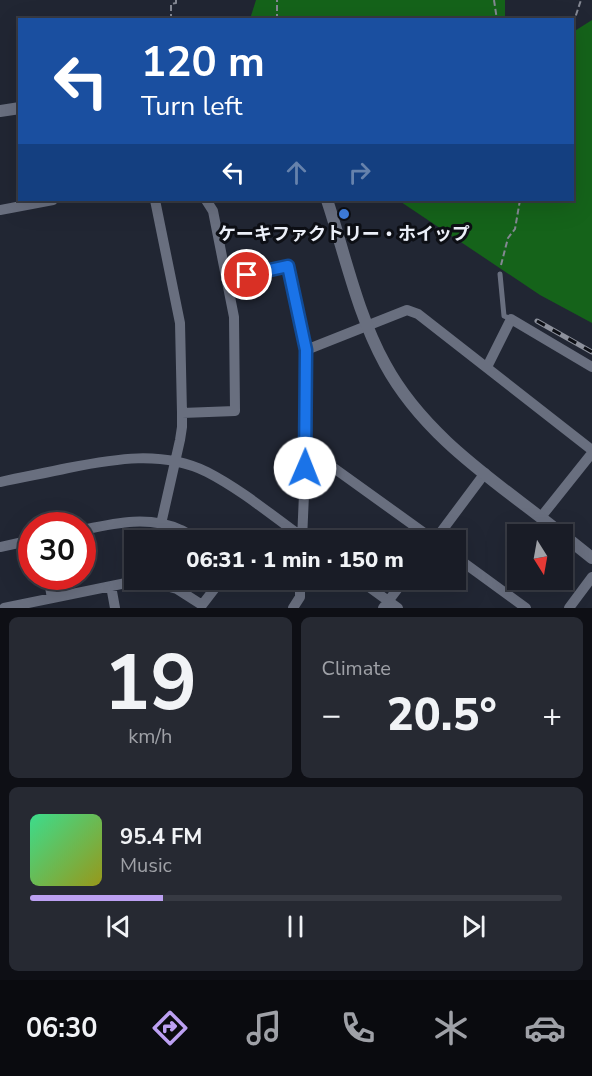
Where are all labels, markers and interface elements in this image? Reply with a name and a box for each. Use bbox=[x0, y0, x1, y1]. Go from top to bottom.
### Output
text: 120 m bbox=[141, 34, 265, 91]
icon: left bbox=[42, 42, 120, 120]
text: Turn left bbox=[141, 88, 242, 125]
icon: left bbox=[217, 156, 250, 189]
icon: ahead bbox=[280, 156, 313, 189]
icon: right bbox=[343, 156, 376, 189]
marker: ケーキファクトリー・ホイップ bbox=[337, 207, 351, 221]
place label: ケーキファクトリー・ホイップ bbox=[218, 222, 470, 246]
pin bbox=[221, 249, 272, 300]
icon: arrive bbox=[230, 258, 263, 291]
position arrow bbox=[273, 436, 337, 500]
speed limit sign: 30 bbox=[18, 512, 96, 590]
north arrow bbox=[507, 524, 573, 590]
map controls bbox=[507, 524, 573, 590]
text: 06:31 · 1 min · 150 m bbox=[186, 545, 404, 575]
text: 19 bbox=[103, 630, 197, 737]
text: Climate bbox=[322, 655, 391, 682]
text: 20.5° bbox=[387, 685, 497, 746]
text: − bbox=[322, 693, 341, 738]
text: + bbox=[542, 693, 562, 738]
text: km/h bbox=[128, 723, 172, 750]
text: 95.4 FM bbox=[120, 822, 202, 852]
text: Music bbox=[120, 852, 172, 879]
icon: previous bbox=[102, 910, 135, 943]
icon: pause bbox=[279, 910, 312, 943]
icon: next bbox=[457, 910, 490, 943]
icon: directions bbox=[149, 1007, 191, 1049]
icon: music bbox=[243, 1007, 285, 1049]
icon: phone bbox=[337, 1007, 379, 1049]
icon: climate bbox=[430, 1007, 472, 1049]
icon: car bbox=[524, 1007, 566, 1049]
text: 06:30 bbox=[26, 1010, 97, 1047]

